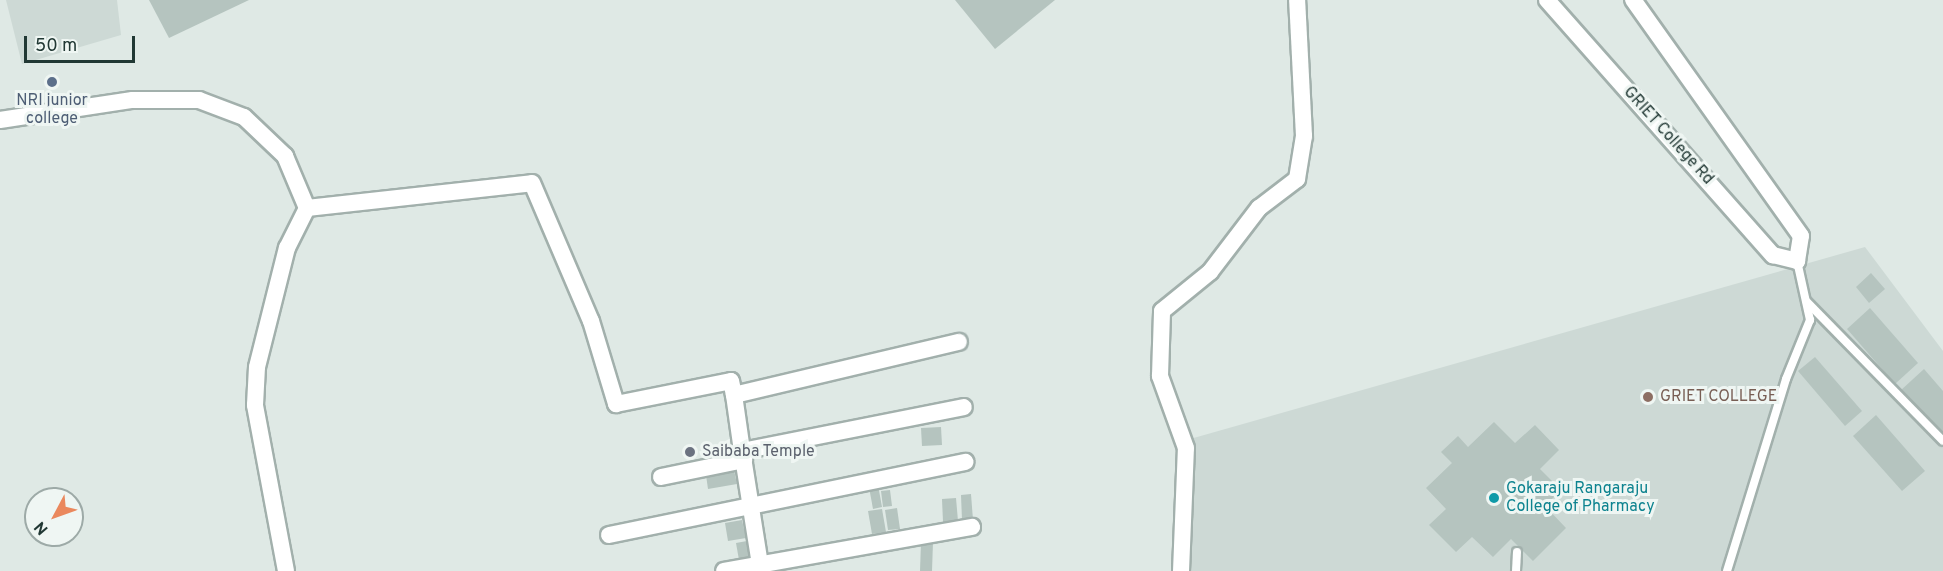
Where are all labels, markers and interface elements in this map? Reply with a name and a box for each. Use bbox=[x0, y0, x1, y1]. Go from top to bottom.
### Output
scale bar bbox=[27, 24, 138, 62]
text: 50 m bbox=[35, 35, 77, 58]
marker: NRI junior college bbox=[45, 75, 59, 89]
street label: GRIET College Rd bbox=[1619, 83, 1717, 189]
place label: NRI junior college bbox=[16, 91, 88, 129]
place label: GRIET COLLEGE bbox=[1660, 387, 1778, 407]
marker: GRIET COLLEGE bbox=[1641, 390, 1655, 404]
place label: Saibaba Temple bbox=[702, 442, 815, 462]
marker: Saibaba Temple bbox=[683, 445, 697, 459]
place label: Gokaraju Rangaraju College of Pharmacy bbox=[1506, 479, 1655, 517]
north arrow bbox=[24, 487, 84, 547]
marker: Gokaraju Rangaraju College of Pharmacy bbox=[1487, 491, 1501, 505]
text: N bbox=[31, 517, 53, 538]

